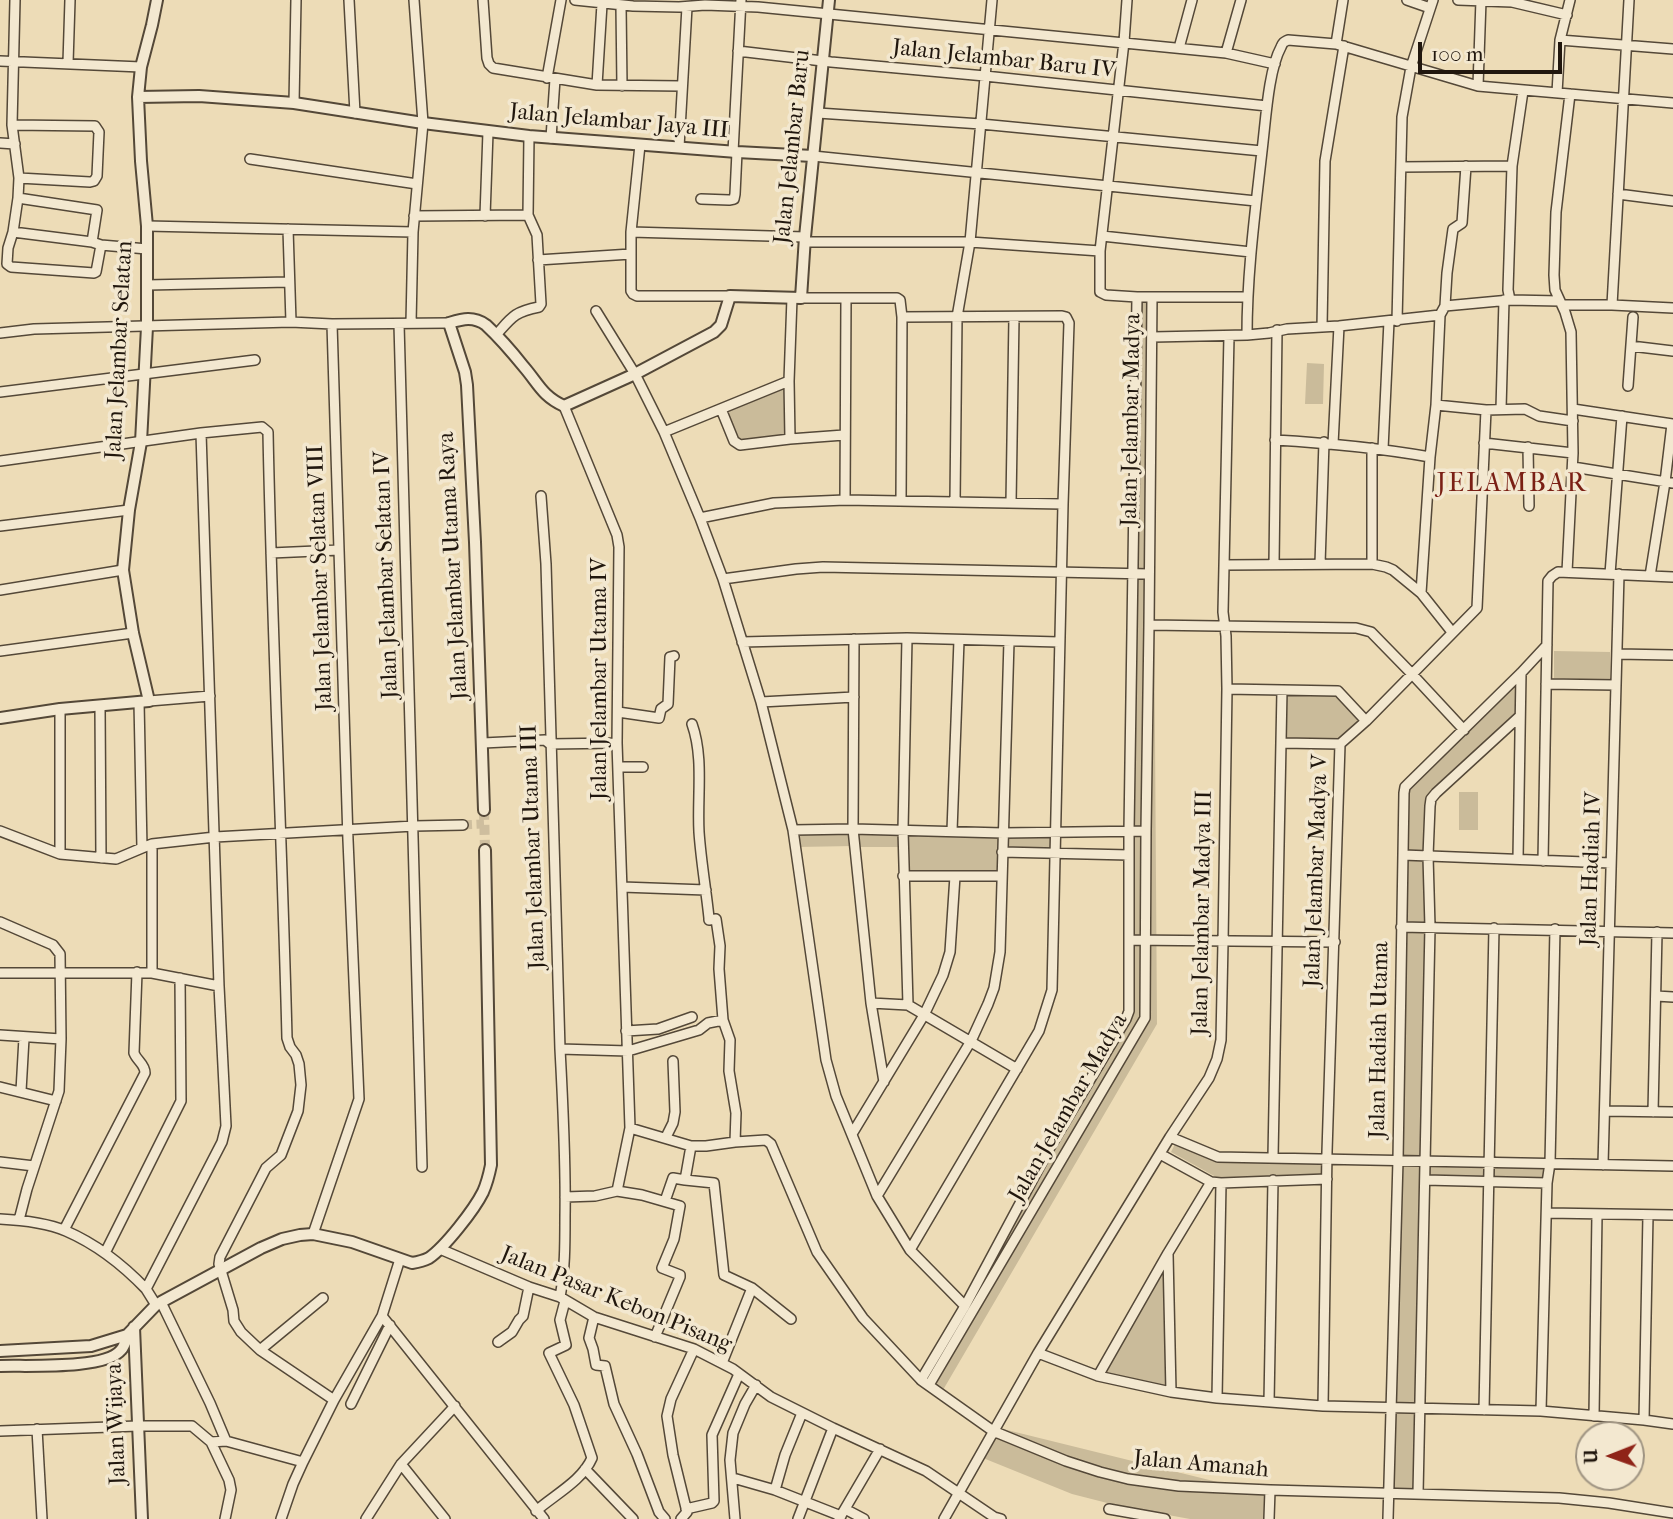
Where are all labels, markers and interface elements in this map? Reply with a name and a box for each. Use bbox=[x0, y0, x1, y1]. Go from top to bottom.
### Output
scale bar bbox=[1421, 28, 1564, 72]
street label: Jalan Jelambar Baru IV bbox=[891, 35, 1117, 85]
text: 100 m bbox=[1431, 42, 1484, 66]
street label: Jalan Jelambar Baru bbox=[769, 48, 817, 246]
street label: Jalan Jelambar Jaya III bbox=[508, 99, 730, 145]
street label: Jalan Jelambar Selatan bbox=[100, 240, 140, 460]
street label: Jalan Jelambar Madya bbox=[1116, 313, 1148, 527]
street label: Jalan Jelambar Utama Raya bbox=[433, 431, 475, 701]
street label: Jalan Jelambar Selatan VIII bbox=[303, 445, 339, 711]
street label: Jalan Jelambar Selatan IV bbox=[369, 450, 405, 700]
district label: JELAMBAR bbox=[1437, 469, 1587, 501]
street label: Jalan Jelambar Utama IV bbox=[586, 558, 614, 800]
street label: Jalan Jelambar Utama III bbox=[516, 724, 552, 970]
street label: Jalan Jelambar Madya V bbox=[1299, 754, 1335, 988]
street label: Jalan Jelambar Madya III bbox=[1187, 790, 1219, 1036]
street label: Jalan Hadiah IV bbox=[1576, 791, 1608, 947]
street label: Jalan Hadiah Utama bbox=[1364, 941, 1396, 1139]
street label: Jalan Jelambar Madya bbox=[1004, 1009, 1134, 1207]
street label: Jalan Pasar Kebon Pisang bbox=[496, 1241, 736, 1359]
street label: Jalan Wijaya bbox=[101, 1363, 133, 1485]
north arrow bbox=[1575, 1421, 1645, 1491]
street label: Jalan Amanah bbox=[1132, 1445, 1270, 1485]
text: U bbox=[1580, 1449, 1602, 1464]

